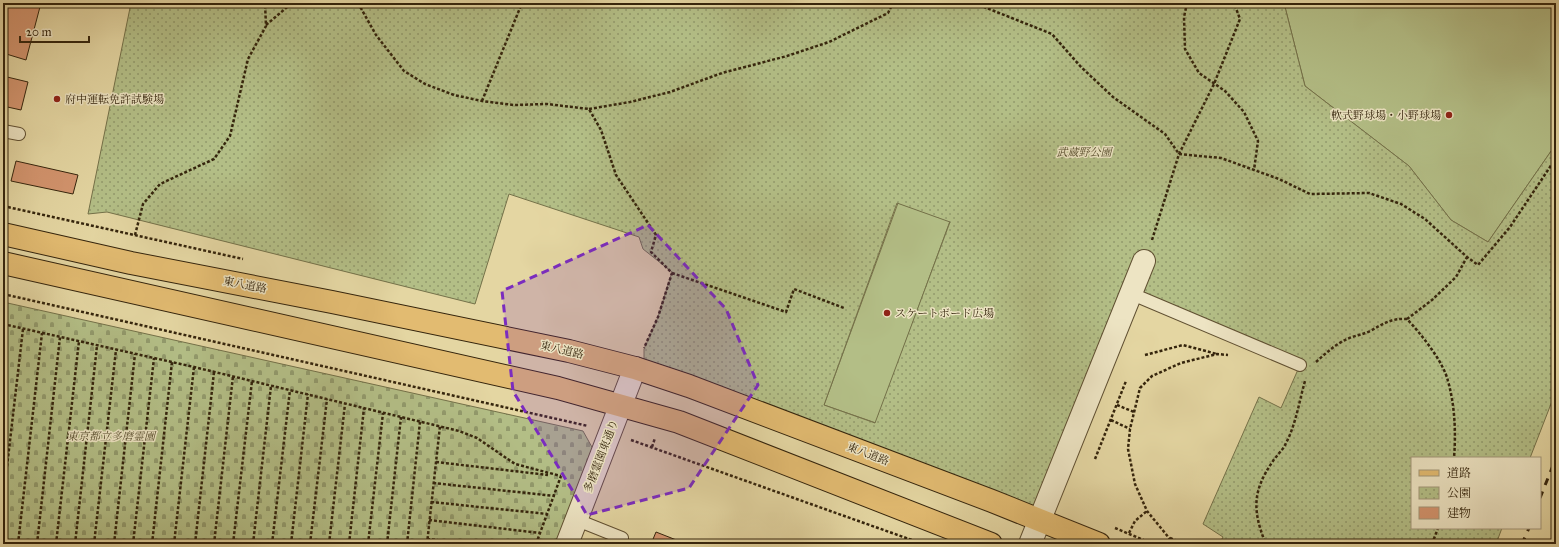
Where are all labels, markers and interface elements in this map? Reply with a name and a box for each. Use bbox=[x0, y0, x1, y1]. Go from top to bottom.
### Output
scale bar bbox=[20, 18, 89, 44]
text: 20 m bbox=[26, 25, 52, 39]
place label: 府中運転免許試験場 bbox=[65, 93, 164, 106]
marker: 府中運転免許試験場 bbox=[52, 94, 62, 104]
place label: 軟式野球場・小野球場 bbox=[1331, 109, 1441, 122]
marker: 軟式野球場・小野球場 bbox=[1444, 110, 1454, 120]
park label: 武蔵野公園 bbox=[1057, 146, 1113, 159]
street label: 東八道路 bbox=[222, 274, 268, 296]
place label: スケートボード広場 bbox=[895, 307, 994, 320]
marker: スケートボード広場 bbox=[882, 308, 892, 318]
street label: 東八道路 bbox=[539, 339, 585, 361]
street label: 多磨霊園東通り bbox=[581, 418, 621, 494]
park label: 東京都立多磨霊園 bbox=[67, 430, 157, 443]
street label: 東八道路 bbox=[845, 440, 891, 468]
legend bbox=[1411, 457, 1541, 529]
text: 道路 bbox=[1447, 466, 1471, 480]
text: 公園 bbox=[1447, 486, 1471, 500]
text: 建物 bbox=[1447, 506, 1471, 520]

